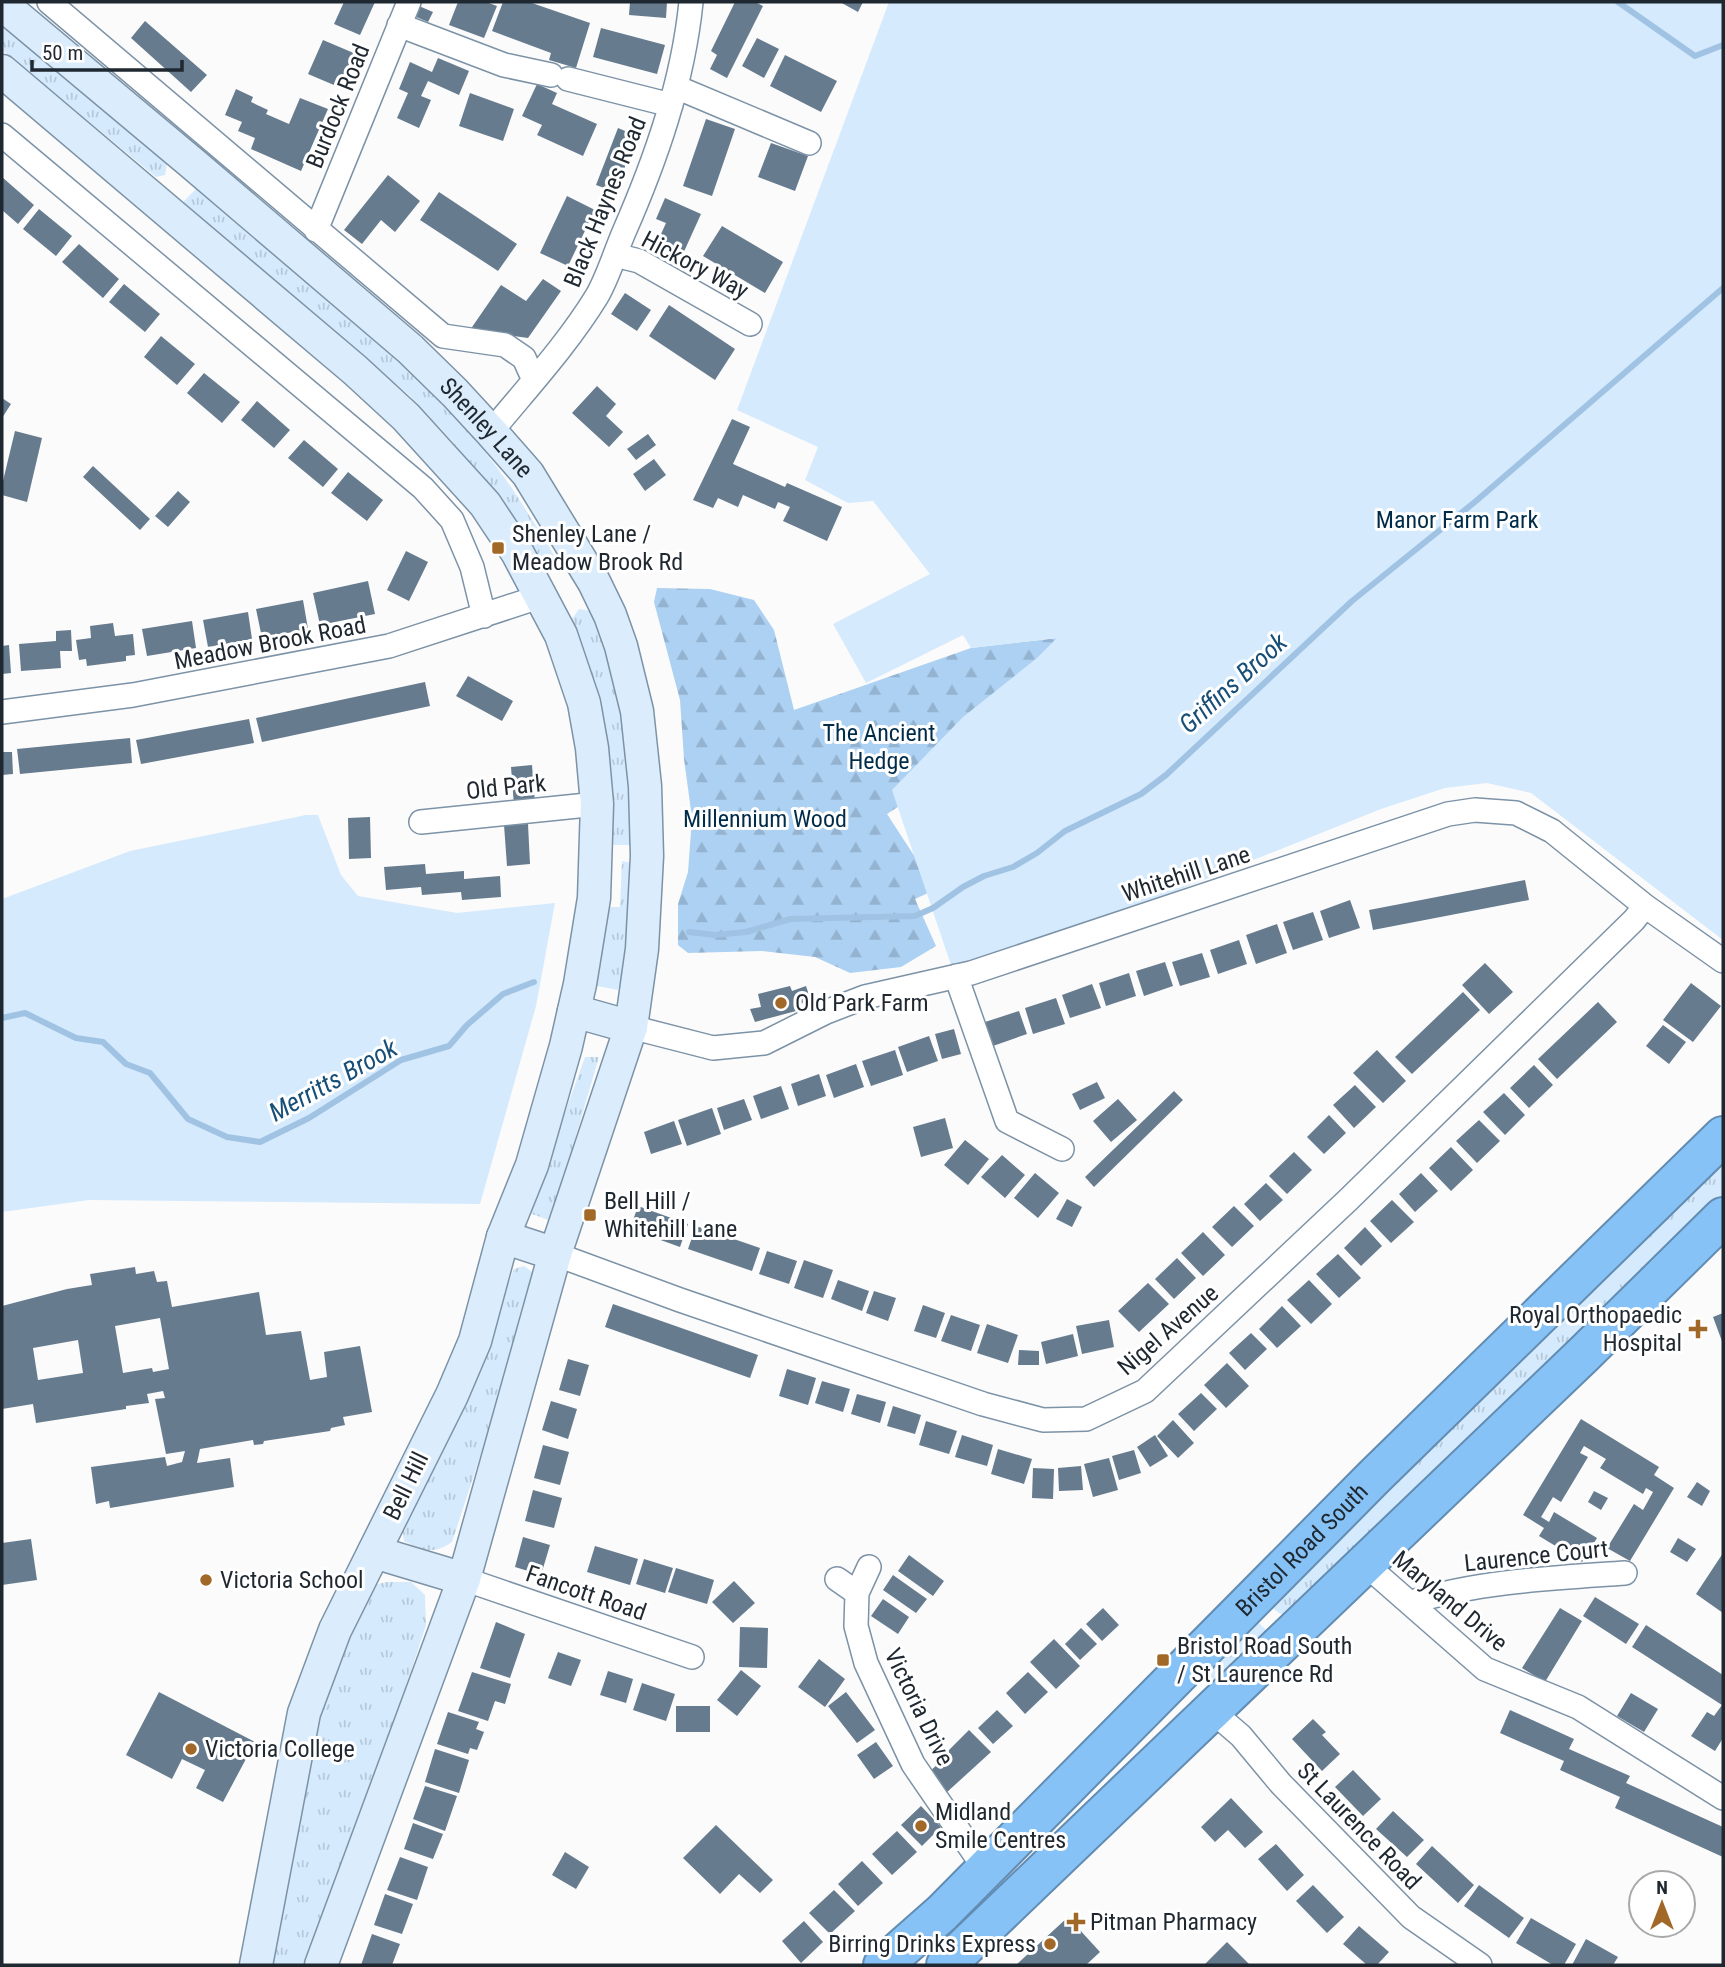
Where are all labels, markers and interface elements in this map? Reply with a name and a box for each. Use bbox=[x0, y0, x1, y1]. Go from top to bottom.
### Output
scale bar bbox=[32, 28, 182, 72]
street label: Burdock Road bbox=[300, 40, 376, 172]
text: 50 m bbox=[42, 41, 83, 65]
street label: Black Haynes Road bbox=[558, 113, 652, 291]
street label: Hickory Way bbox=[637, 225, 753, 305]
street label: Shenley Lane bbox=[434, 372, 539, 483]
park label: Manor Farm Park bbox=[1376, 506, 1538, 534]
place label: Shenley Lane / Meadow Brook Rd bbox=[512, 520, 683, 576]
marker: Shenley Lane / Meadow Brook Rd bbox=[490, 540, 506, 556]
street label: Meadow Brook Road bbox=[172, 611, 368, 675]
water label: Griffins Brook bbox=[1173, 626, 1294, 739]
park label: The Ancient Hedge bbox=[823, 719, 935, 775]
street label: Old Park bbox=[465, 769, 547, 805]
park label: Millennium Wood bbox=[683, 805, 847, 833]
street label: Whitehill Lane bbox=[1118, 840, 1254, 908]
place label: Old Park Farm bbox=[795, 989, 929, 1017]
marker: Old Park Farm bbox=[773, 995, 789, 1011]
water label: Merritts Brook bbox=[264, 1032, 403, 1128]
place label: Bell Hill / Whitehill Lane bbox=[604, 1187, 737, 1243]
marker: Bell Hill / Whitehill Lane bbox=[582, 1207, 598, 1223]
street label: Nigel Avenue bbox=[1112, 1279, 1224, 1381]
place label: Royal Orthopaedic Hospital bbox=[1509, 1301, 1682, 1357]
marker: Royal Orthopaedic Hospital bbox=[1688, 1319, 1708, 1339]
street label: Bell Hill bbox=[378, 1447, 434, 1525]
street label: Bristol Road South bbox=[1230, 1478, 1374, 1622]
street label: Laurence Court bbox=[1463, 1535, 1609, 1577]
street label: Maryland Drive bbox=[1387, 1545, 1513, 1657]
street label: Fancott Road bbox=[522, 1559, 650, 1627]
place label: Victoria School bbox=[220, 1566, 364, 1594]
marker: Victoria School bbox=[198, 1572, 214, 1588]
place label: Bristol Road South / St Laurence Rd bbox=[1177, 1632, 1352, 1688]
street label: Victoria Drive bbox=[879, 1644, 959, 1770]
marker: Bristol Road South / St Laurence Rd bbox=[1155, 1652, 1171, 1668]
place label: Victoria College bbox=[205, 1735, 355, 1763]
marker: Victoria College bbox=[183, 1741, 199, 1757]
street label: St Laurence Road bbox=[1291, 1757, 1427, 1895]
place label: Midland Smile Centres bbox=[935, 1798, 1066, 1854]
marker: Midland Smile Centres bbox=[913, 1818, 929, 1834]
north arrow bbox=[1627, 1869, 1697, 1939]
text: N bbox=[1656, 1876, 1668, 1899]
place label: Pitman Pharmacy bbox=[1090, 1908, 1257, 1936]
marker: Pitman Pharmacy bbox=[1068, 1914, 1084, 1930]
place label: Birring Drinks Express bbox=[828, 1930, 1036, 1958]
marker: Birring Drinks Express bbox=[1042, 1936, 1058, 1952]

